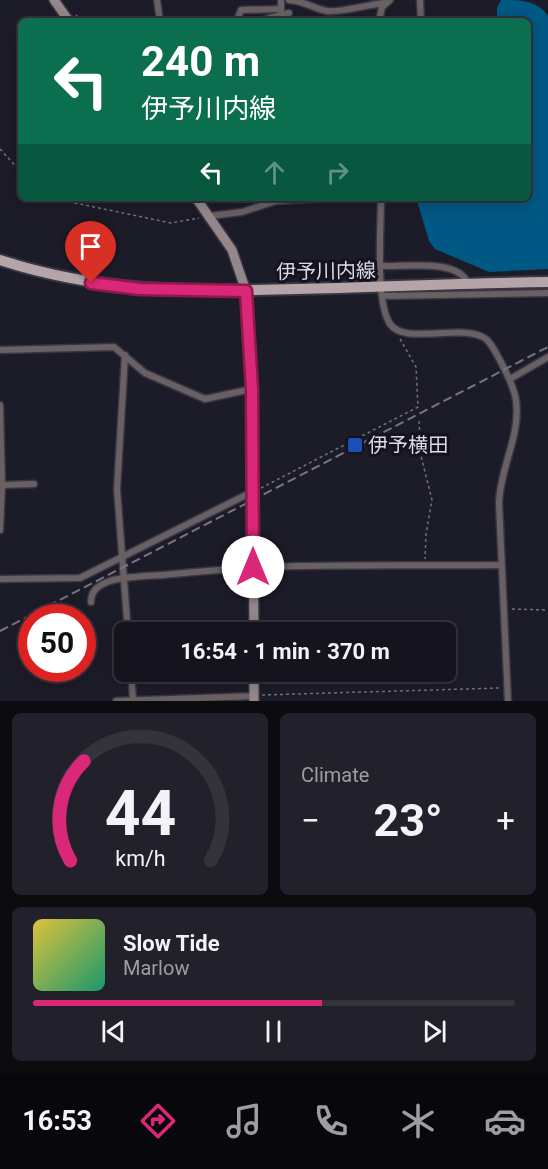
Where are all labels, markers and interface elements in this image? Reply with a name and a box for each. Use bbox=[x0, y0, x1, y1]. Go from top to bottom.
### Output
text: 240 m bbox=[141, 37, 260, 86]
icon: left bbox=[42, 42, 120, 120]
text: 伊予川内線 bbox=[141, 93, 276, 125]
icon: left bbox=[195, 156, 228, 189]
icon: ahead bbox=[258, 156, 291, 189]
icon: right bbox=[321, 156, 354, 189]
pin bbox=[65, 221, 116, 283]
icon: arrive bbox=[74, 230, 107, 263]
street label: 伊予川内線 bbox=[276, 258, 376, 284]
place label: 伊予横田 bbox=[368, 433, 448, 457]
marker: 伊予横田 bbox=[346, 436, 364, 454]
position arrow bbox=[221, 535, 285, 599]
speed limit sign: 50 bbox=[18, 604, 96, 682]
text: 16:54 · 1 min · 370 m bbox=[180, 639, 390, 664]
text: Climate bbox=[301, 763, 369, 787]
text: 44 bbox=[104, 777, 176, 850]
text: 23° bbox=[373, 794, 443, 847]
text: − bbox=[301, 801, 320, 840]
text: + bbox=[496, 801, 515, 840]
text: km/h bbox=[115, 846, 165, 871]
text: Slow Tide bbox=[123, 931, 220, 956]
text: Marlow bbox=[123, 956, 189, 980]
icon: previous bbox=[97, 1015, 130, 1048]
icon: pause bbox=[257, 1015, 290, 1048]
icon: next bbox=[418, 1015, 451, 1048]
icon: directions bbox=[137, 1100, 179, 1142]
icon: music bbox=[223, 1100, 265, 1142]
icon: phone bbox=[310, 1100, 352, 1142]
icon: climate bbox=[397, 1100, 439, 1142]
icon: car bbox=[484, 1100, 526, 1142]
text: 16:53 bbox=[22, 1105, 92, 1137]

